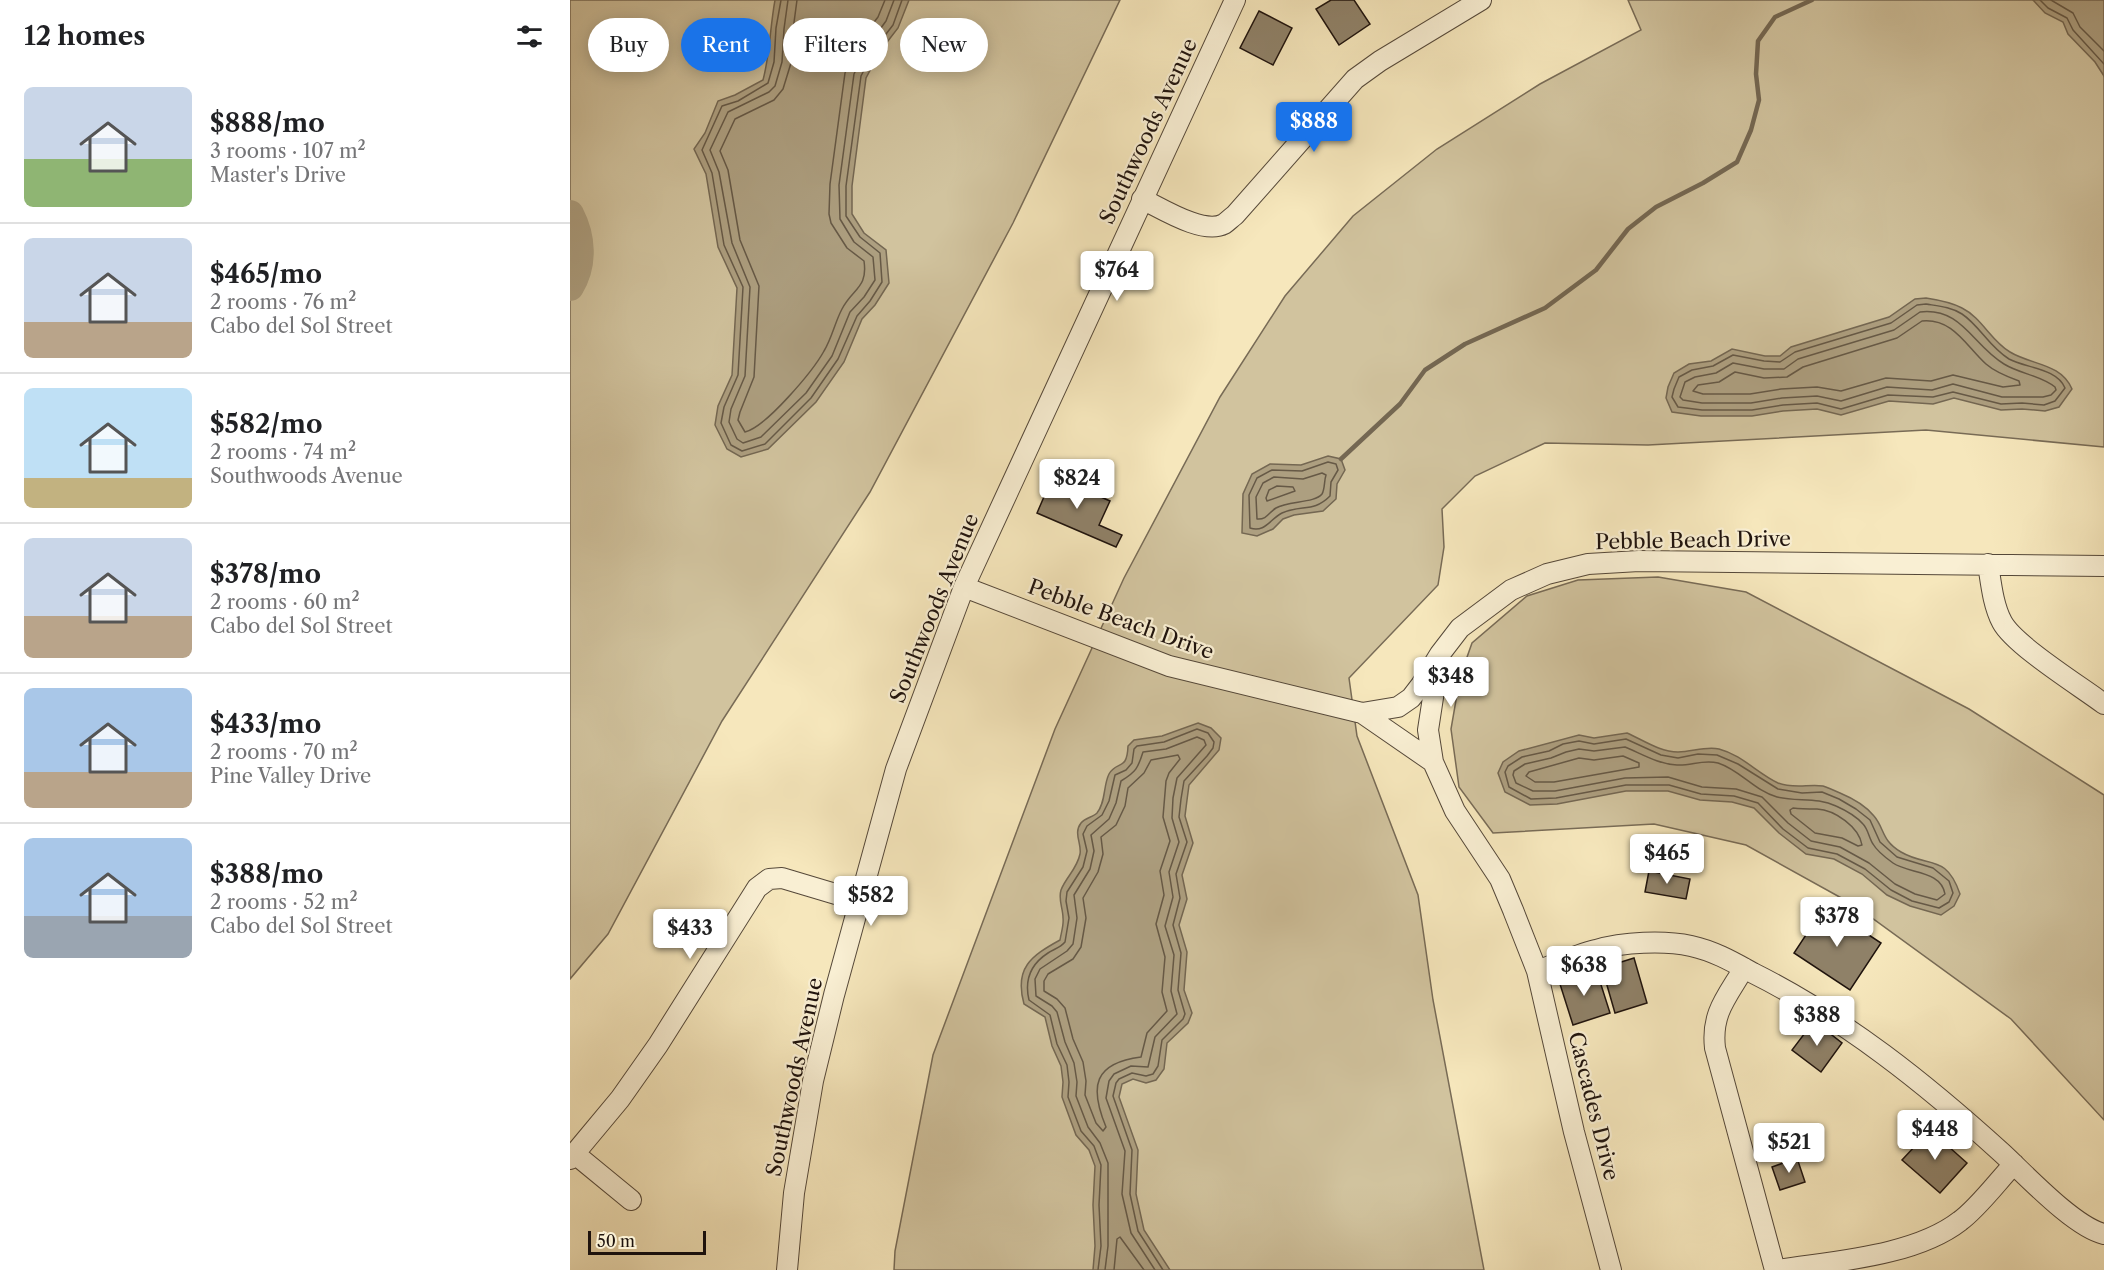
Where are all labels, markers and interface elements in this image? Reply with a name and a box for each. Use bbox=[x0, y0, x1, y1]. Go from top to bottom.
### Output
chip: Buy bbox=[588, 18, 669, 72]
chip: Rent bbox=[681, 18, 771, 72]
chip: Filters bbox=[783, 18, 888, 72]
chip: New bbox=[900, 18, 988, 72]
text: 12 homes bbox=[24, 20, 145, 52]
icon: filters bbox=[513, 20, 546, 53]
street label: Southwoods Avenue bbox=[1094, 34, 1202, 228]
pin: $888 bbox=[1278, 102, 1350, 153]
text: $888/mo bbox=[210, 107, 325, 139]
text: $888 bbox=[1290, 109, 1338, 133]
icon: home bbox=[72, 111, 144, 183]
text: 3 rooms · 107 m² bbox=[210, 139, 366, 163]
text: Master's Drive bbox=[210, 163, 346, 187]
pin: $764 bbox=[1081, 251, 1153, 302]
text: $465/mo bbox=[210, 258, 322, 290]
text: $764 bbox=[1095, 258, 1139, 282]
icon: home bbox=[72, 262, 144, 334]
text: 2 rooms · 76 m² bbox=[210, 290, 356, 314]
text: Cabo del Sol Street bbox=[210, 314, 392, 338]
text: $582/mo bbox=[210, 408, 322, 440]
icon: home bbox=[72, 412, 144, 484]
text: 2 rooms · 74 m² bbox=[210, 440, 356, 464]
pin: $824 bbox=[1041, 459, 1113, 510]
text: Southwoods Avenue bbox=[210, 464, 403, 488]
text: $824 bbox=[1053, 466, 1101, 490]
street label: Southwoods Avenue bbox=[885, 510, 983, 706]
street label: Pebble Beach Drive bbox=[1595, 526, 1791, 554]
text: $378/mo bbox=[210, 558, 321, 590]
icon: home bbox=[72, 562, 144, 634]
street label: Pebble Beach Drive bbox=[1025, 574, 1217, 664]
text: 2 rooms · 60 m² bbox=[210, 590, 360, 614]
text: Cabo del Sol Street bbox=[210, 614, 392, 638]
pin: $348 bbox=[1415, 657, 1487, 708]
text: $348 bbox=[1428, 664, 1474, 688]
text: $433/mo bbox=[210, 708, 321, 740]
icon: home bbox=[72, 712, 144, 784]
text: 2 rooms · 70 m² bbox=[210, 740, 358, 764]
text: Pine Valley Drive bbox=[210, 764, 371, 788]
pin: $465 bbox=[1631, 834, 1703, 885]
text: $465 bbox=[1644, 841, 1690, 865]
text: $388/mo bbox=[210, 858, 323, 890]
icon: home bbox=[72, 862, 144, 934]
pin: $582 bbox=[835, 876, 907, 927]
text: $582 bbox=[848, 883, 894, 907]
text: 2 rooms · 52 m² bbox=[210, 890, 358, 914]
pin: $378 bbox=[1801, 897, 1873, 948]
text: $378 bbox=[1814, 904, 1860, 928]
pin: $433 bbox=[654, 909, 726, 960]
text: Cabo del Sol Street bbox=[210, 914, 392, 938]
text: $433 bbox=[667, 916, 713, 940]
pin: $638 bbox=[1548, 946, 1620, 997]
text: $638 bbox=[1561, 953, 1607, 977]
street label: Southwoods Avenue bbox=[761, 975, 827, 1179]
pin: $388 bbox=[1781, 996, 1853, 1047]
text: $388 bbox=[1793, 1003, 1841, 1027]
street label: Cascades Drive bbox=[1563, 1029, 1625, 1183]
pin: $448 bbox=[1899, 1110, 1971, 1161]
text: $448 bbox=[1911, 1117, 1959, 1141]
pin: $521 bbox=[1753, 1123, 1825, 1174]
text: $521 bbox=[1767, 1130, 1811, 1154]
scale bar bbox=[588, 1228, 706, 1256]
text: 50 m bbox=[597, 1231, 635, 1251]

